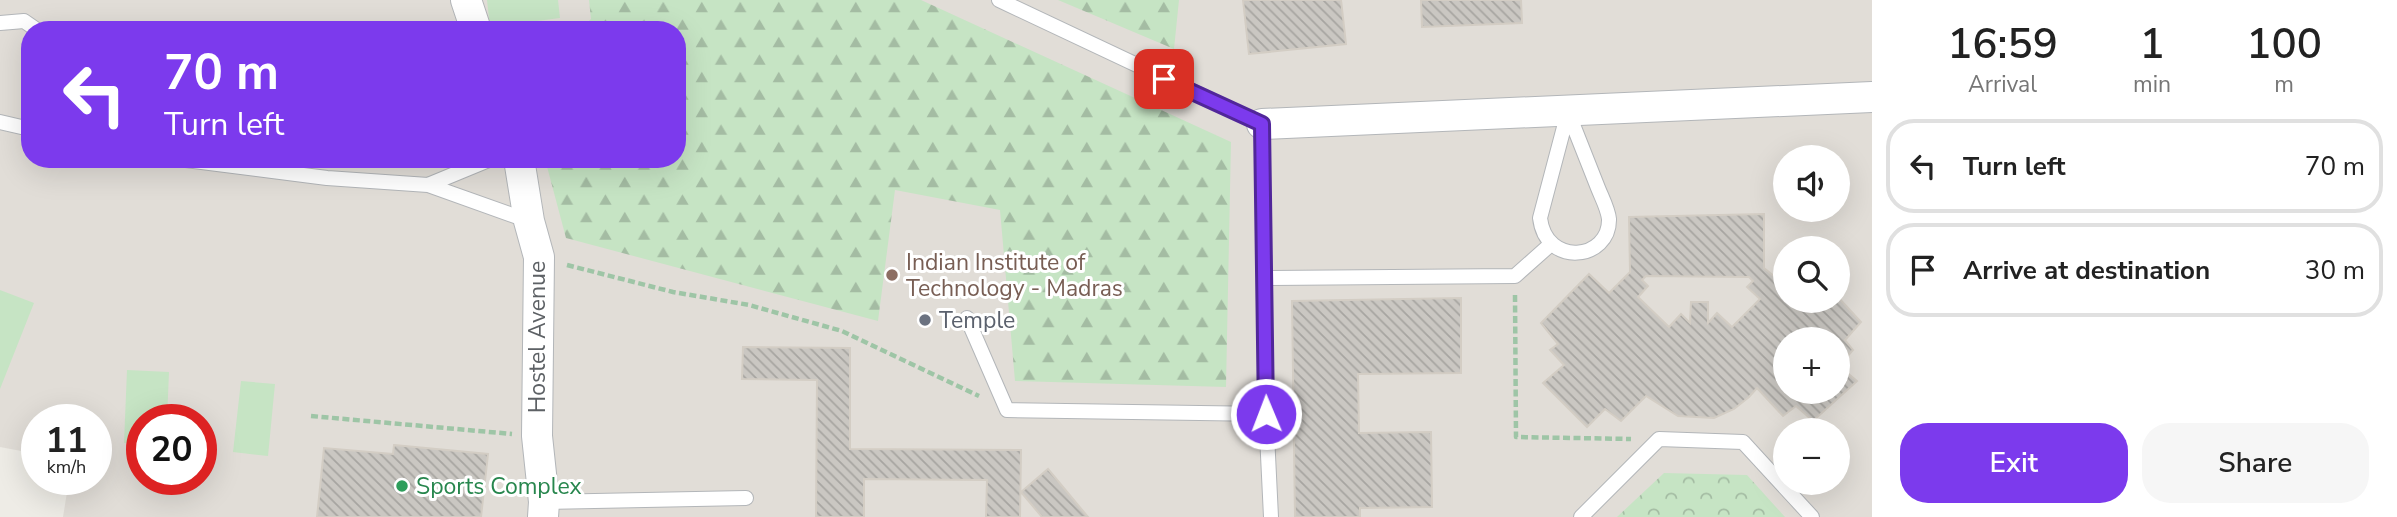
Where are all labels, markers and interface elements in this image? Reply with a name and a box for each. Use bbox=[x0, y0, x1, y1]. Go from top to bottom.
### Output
text: 16:59 bbox=[1947, 16, 2058, 73]
text: 1 bbox=[2139, 16, 2165, 73]
text: 100 bbox=[2246, 16, 2322, 73]
text: 70 m bbox=[164, 39, 279, 106]
icon: left bbox=[49, 49, 140, 140]
pin bbox=[1134, 49, 1194, 109]
icon: arrive bbox=[1145, 60, 1183, 98]
text: Arrival bbox=[1968, 69, 2037, 100]
text: min bbox=[2133, 69, 2171, 100]
text: m bbox=[2274, 69, 2294, 100]
text: Turn left bbox=[164, 103, 284, 146]
map controls bbox=[1773, 145, 1850, 495]
button: sound bbox=[1773, 145, 1850, 222]
icon: left bbox=[1904, 147, 1942, 185]
text: Turn left bbox=[1963, 149, 2066, 184]
text: 70 m bbox=[2305, 149, 2365, 184]
button: search bbox=[1773, 236, 1850, 313]
place label: Indian Institute of Technology - Madras bbox=[906, 247, 1123, 304]
icon: arrive bbox=[1904, 251, 1942, 289]
text: Arrive at destination bbox=[1963, 253, 2210, 288]
text: 30 m bbox=[2305, 253, 2365, 288]
street label: Hostel Avenue bbox=[522, 261, 553, 413]
marker: Indian Institute of Technology - Madras bbox=[884, 267, 900, 283]
place label: Temple bbox=[939, 305, 1015, 336]
marker: Temple bbox=[917, 312, 933, 328]
button: + bbox=[1773, 327, 1850, 404]
position arrow bbox=[1229, 377, 1303, 451]
speed limit sign: 20 bbox=[126, 404, 217, 495]
text: 11 bbox=[45, 417, 88, 464]
button: − bbox=[1773, 418, 1850, 495]
button: Exit bbox=[1900, 423, 2128, 503]
button: Share bbox=[2142, 423, 2369, 503]
text: km/h bbox=[47, 455, 86, 479]
place label: Sports Complex bbox=[416, 471, 582, 502]
marker: Sports Complex bbox=[394, 478, 410, 494]

